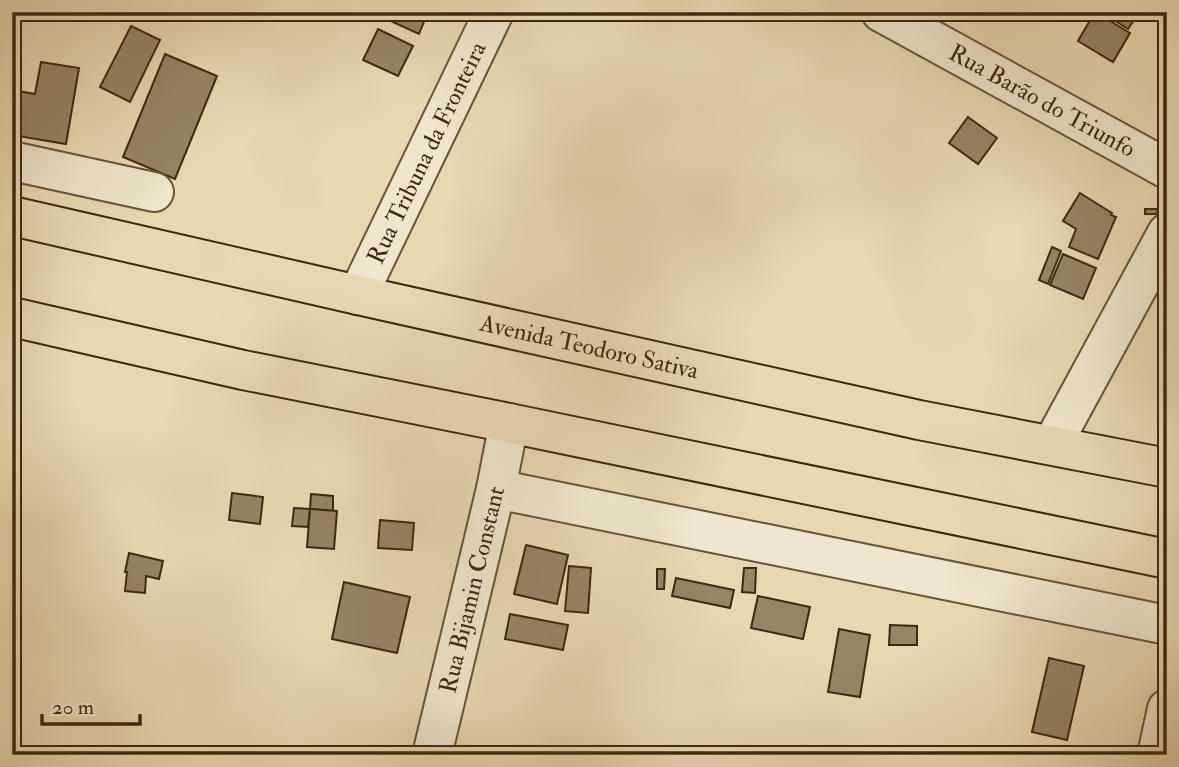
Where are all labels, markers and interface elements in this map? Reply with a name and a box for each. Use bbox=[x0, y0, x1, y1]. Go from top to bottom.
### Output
street label: Rua Tribuna da Fronteira bbox=[360, 36, 494, 269]
street label: Rua Barão do Triunfo bbox=[943, 37, 1141, 165]
street label: Avenida Teodoro Sativa bbox=[476, 307, 703, 387]
street label: Rua Bijamin Constant bbox=[432, 483, 512, 696]
scale bar bbox=[42, 683, 140, 727]
text: 20 m bbox=[52, 694, 94, 721]

